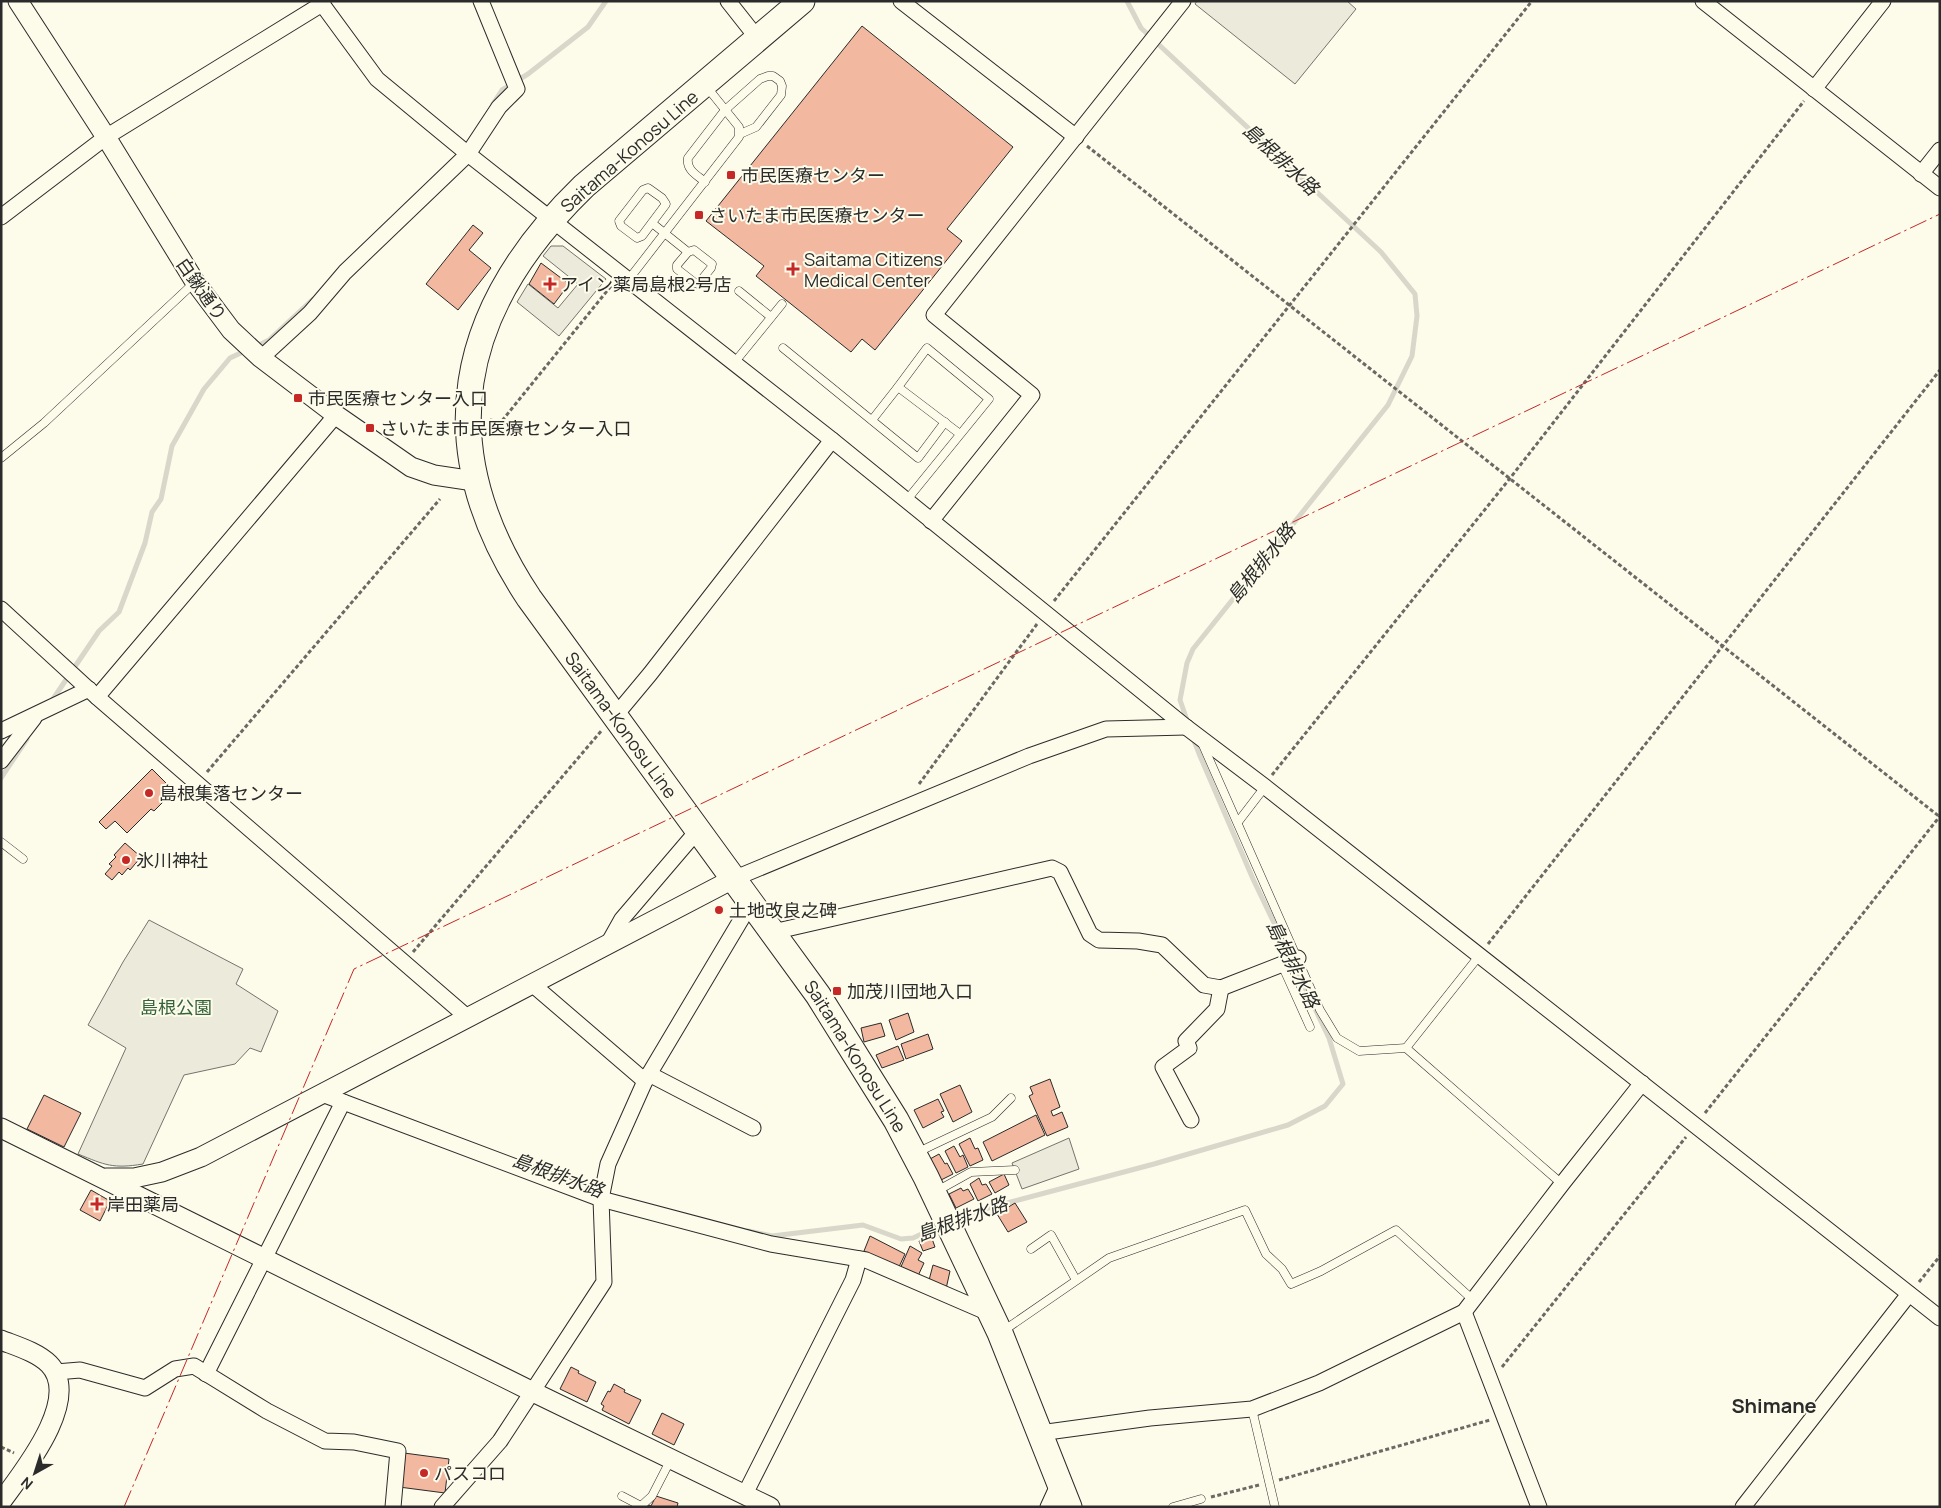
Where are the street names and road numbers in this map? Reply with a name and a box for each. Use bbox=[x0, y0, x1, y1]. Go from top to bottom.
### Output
street label: Saitama-Konosu Line bbox=[555, 84, 703, 218]
street label: 白鍬通り bbox=[172, 253, 232, 325]
street label: Saitama-Konosu Line bbox=[560, 647, 683, 803]
street label: Saitama-Konosu Line bbox=[799, 975, 912, 1136]

